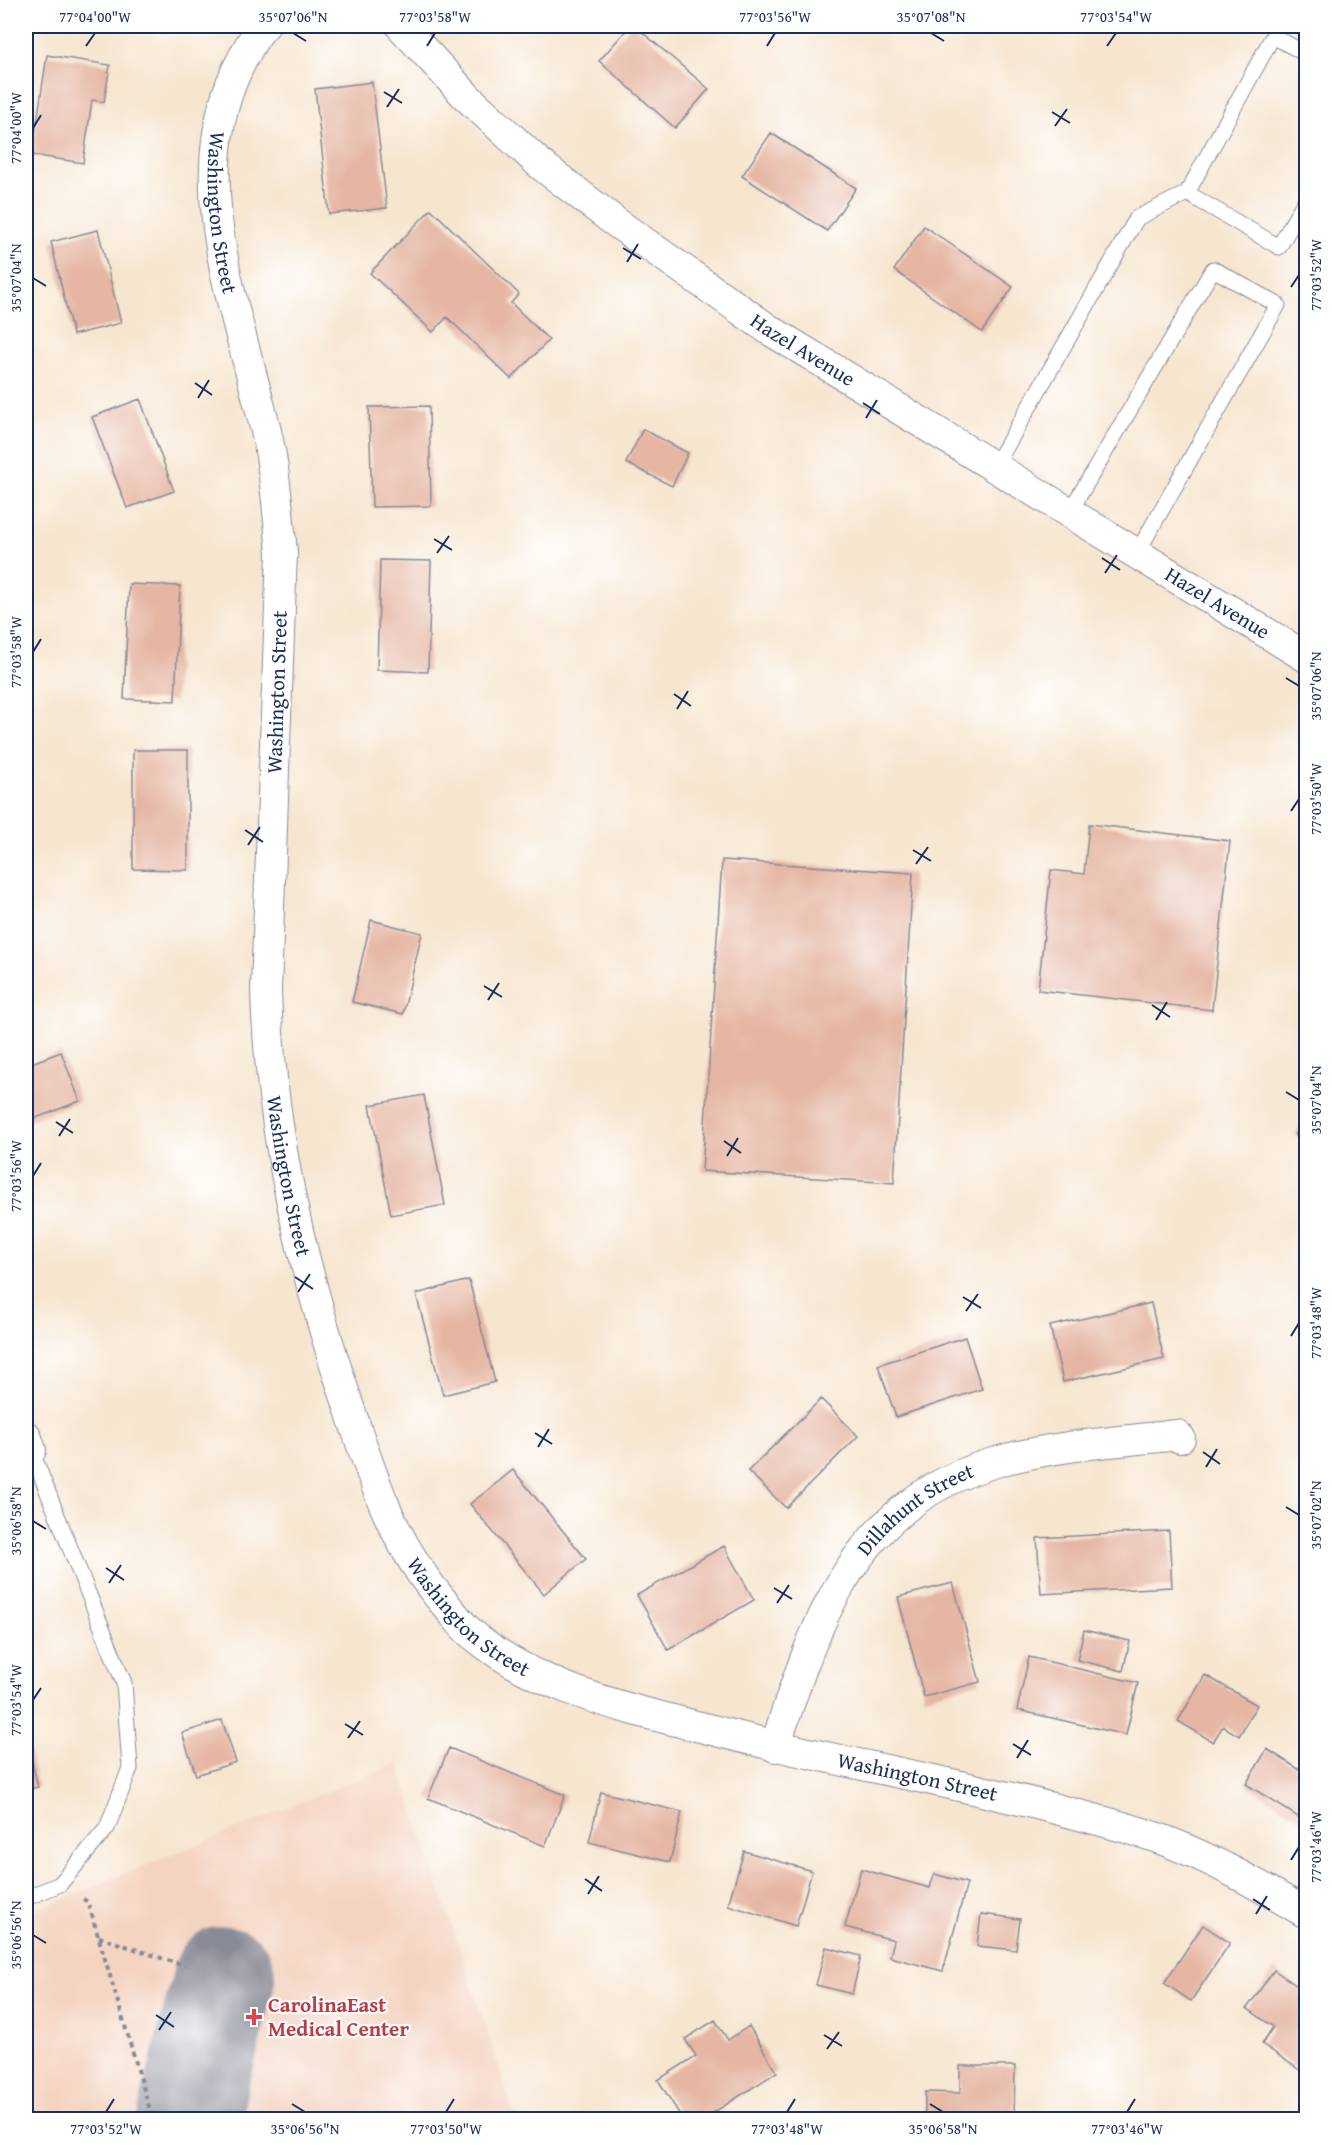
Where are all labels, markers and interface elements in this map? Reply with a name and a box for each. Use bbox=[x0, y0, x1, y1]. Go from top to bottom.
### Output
text: 77°04'00"W bbox=[59, 6, 131, 27]
text: 35°07'06"N bbox=[259, 6, 328, 27]
text: 77°03'58"W bbox=[399, 6, 471, 27]
text: 77°03'56"W bbox=[739, 6, 811, 27]
text: 35°07'08"N bbox=[897, 6, 966, 27]
text: 77°03'54"W bbox=[1080, 6, 1152, 27]
text: 77°04'00"W bbox=[5, 92, 26, 164]
street label: Washington Street bbox=[200, 130, 246, 297]
text: 77°03'52"W bbox=[1305, 239, 1326, 311]
text: 35°07'04"N bbox=[5, 243, 26, 312]
street label: Hazel Avenue bbox=[744, 305, 861, 394]
street label: Hazel Avenue bbox=[1159, 559, 1276, 647]
street label: Washington Street bbox=[258, 609, 295, 774]
text: 77°03'58"W bbox=[5, 616, 26, 688]
text: 35°07'06"N bbox=[1305, 651, 1326, 720]
text: 77°03'50"W bbox=[1305, 763, 1326, 835]
text: 35°07'04"N bbox=[1305, 1065, 1326, 1134]
street label: Washington Street bbox=[259, 1094, 320, 1260]
text: 77°03'56"W bbox=[5, 1140, 26, 1212]
text: 77°03'48"W bbox=[1305, 1287, 1326, 1359]
street label: Dillahunt Street bbox=[849, 1455, 979, 1562]
text: 35°07'02"N bbox=[1305, 1480, 1326, 1549]
text: 35°06'58"N bbox=[5, 1486, 26, 1555]
street label: Washington Street bbox=[399, 1551, 536, 1684]
text: 77°03'54"W bbox=[5, 1664, 26, 1736]
street label: Washington Street bbox=[835, 1744, 1001, 1809]
text: 77°03'46"W bbox=[1305, 1811, 1326, 1883]
text: 35°06'56"N bbox=[5, 1900, 26, 1969]
place label: CarolinaEast Medical Center bbox=[268, 1989, 409, 2044]
marker: CarolinaEast Medical Center bbox=[245, 2008, 263, 2026]
text: 77°03'52"W bbox=[70, 2118, 142, 2139]
text: 35°06'56"N bbox=[271, 2118, 340, 2139]
text: 77°03'50"W bbox=[410, 2118, 482, 2139]
text: 77°03'48"W bbox=[751, 2118, 823, 2139]
text: 35°06'58"N bbox=[909, 2118, 978, 2139]
text: 77°03'46"W bbox=[1091, 2118, 1163, 2139]

